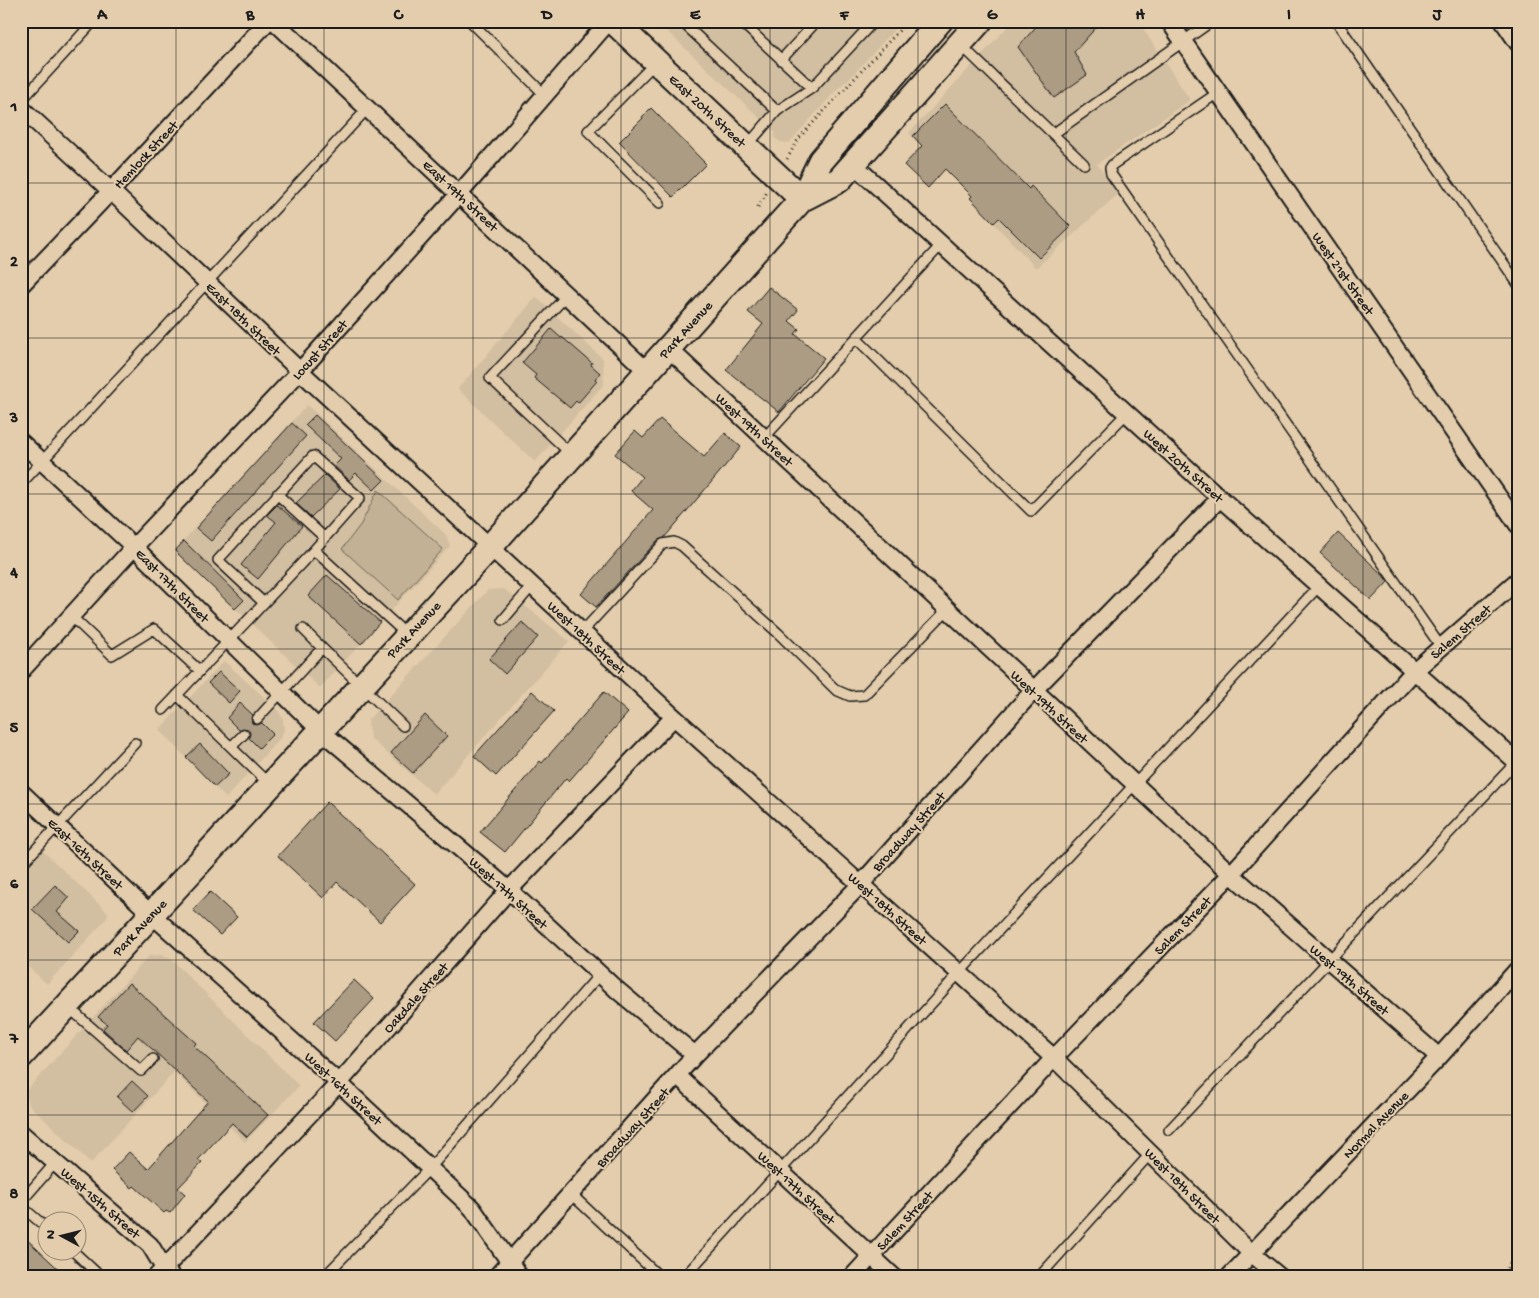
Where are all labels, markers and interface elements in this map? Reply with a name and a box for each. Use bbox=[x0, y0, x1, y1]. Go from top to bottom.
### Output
text: A bbox=[96, 7, 108, 26]
text: B bbox=[245, 7, 255, 26]
text: C bbox=[393, 7, 404, 26]
text: D bbox=[540, 7, 553, 26]
text: E bbox=[690, 7, 701, 26]
text: F bbox=[839, 7, 850, 26]
text: G bbox=[987, 7, 998, 26]
text: H bbox=[1135, 7, 1145, 26]
text: I bbox=[1287, 7, 1291, 26]
text: J bbox=[1432, 7, 1443, 26]
street label: East 20th Street bbox=[664, 72, 749, 153]
text: 1 bbox=[10, 99, 17, 118]
street label: Hemlock Street bbox=[111, 117, 184, 193]
street label: East 19th Street bbox=[418, 157, 502, 237]
street label: West 21st Street bbox=[1307, 230, 1378, 320]
text: 2 bbox=[10, 254, 18, 273]
street label: East 18th Street bbox=[201, 280, 284, 361]
street label: Park Avenue bbox=[656, 298, 718, 364]
street label: Locust Street bbox=[289, 316, 353, 384]
street label: West 19th Street bbox=[711, 391, 797, 472]
text: 3 bbox=[9, 410, 18, 429]
street label: West 20th Street bbox=[1139, 426, 1227, 508]
street label: East 17th Street bbox=[131, 546, 213, 628]
text: 4 bbox=[9, 565, 18, 584]
street label: Park Avenue bbox=[383, 598, 446, 664]
street label: West 18th Street bbox=[543, 598, 629, 680]
street label: Salem Street bbox=[1428, 601, 1497, 664]
street label: West 19th Street bbox=[1006, 668, 1092, 749]
text: 5 bbox=[10, 720, 19, 739]
street label: Broadway Street bbox=[869, 788, 951, 877]
street label: East 16th Street bbox=[43, 815, 127, 895]
street label: West 17th Street bbox=[464, 854, 551, 935]
street label: West 18th Street bbox=[843, 870, 930, 951]
text: 6 bbox=[10, 876, 19, 895]
street label: Salem Street bbox=[1152, 893, 1217, 960]
street label: Park Avenue bbox=[109, 896, 172, 962]
street label: West 19th Street bbox=[1305, 942, 1393, 1021]
street label: Oakdale Street bbox=[381, 959, 454, 1038]
text: 7 bbox=[9, 1031, 19, 1050]
street label: West 16th Street bbox=[300, 1050, 386, 1131]
street label: Broadway Street bbox=[593, 1084, 675, 1173]
street label: Normal Avenue bbox=[1340, 1088, 1414, 1163]
street label: West 18th Street bbox=[1140, 1145, 1224, 1229]
street label: West 17th Street bbox=[753, 1148, 839, 1230]
street label: West 15th Street bbox=[56, 1165, 144, 1244]
text: 8 bbox=[10, 1186, 19, 1205]
street label: Salem Street bbox=[874, 1187, 939, 1255]
north arrow bbox=[38, 1210, 88, 1260]
text: N bbox=[43, 1229, 61, 1240]

